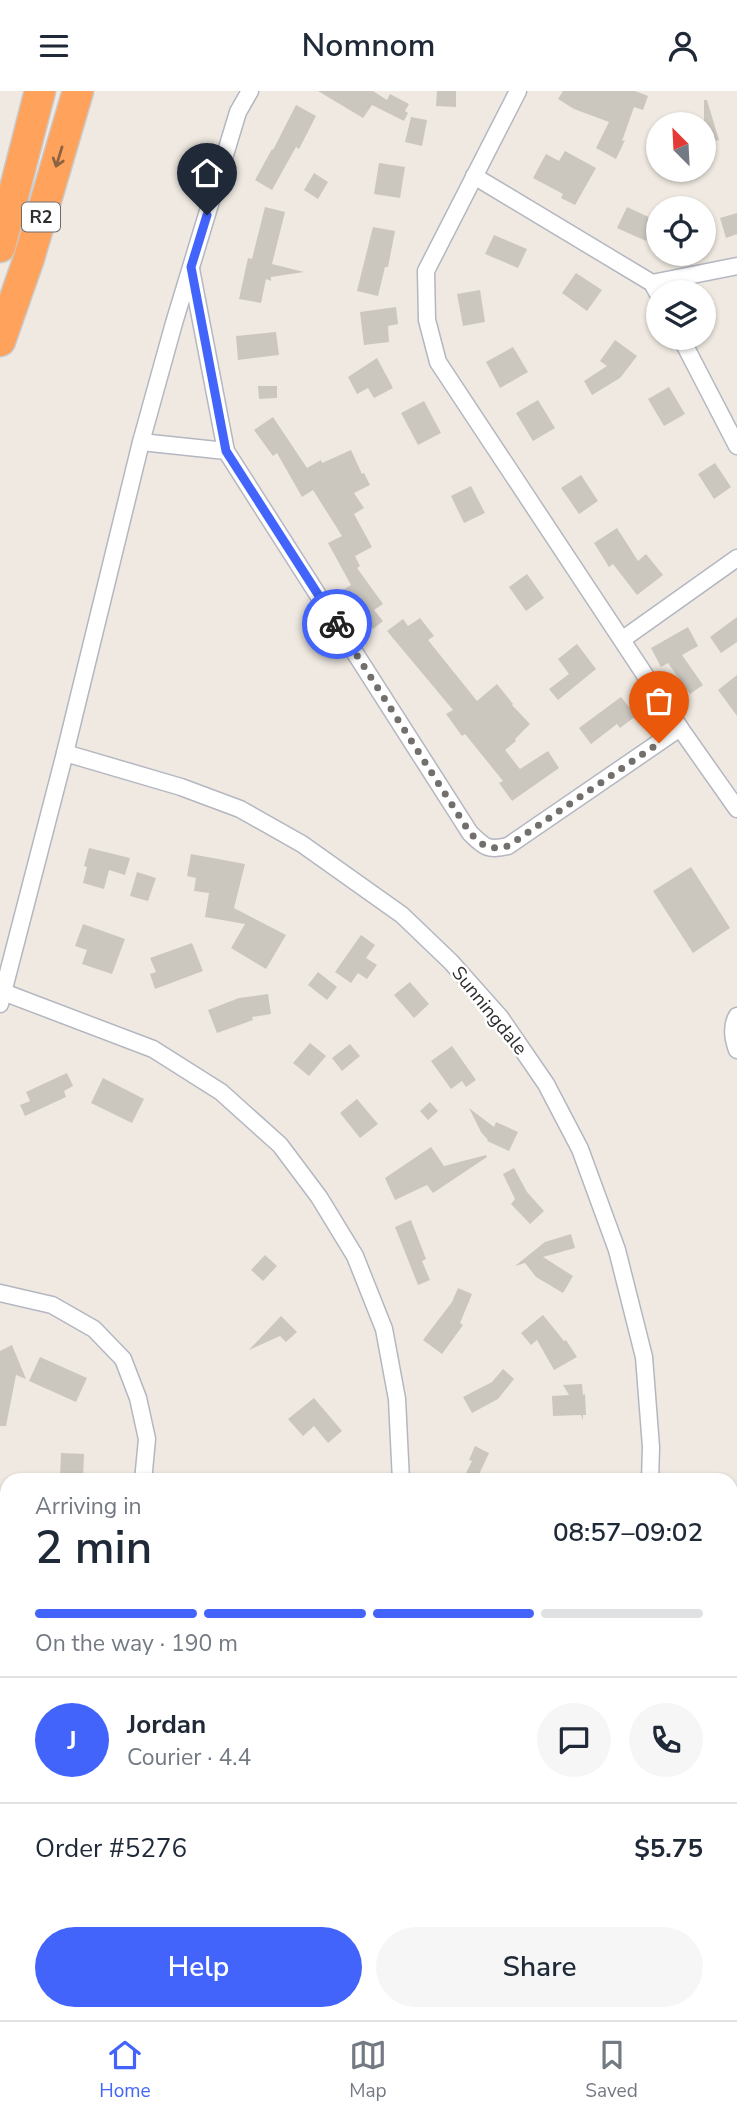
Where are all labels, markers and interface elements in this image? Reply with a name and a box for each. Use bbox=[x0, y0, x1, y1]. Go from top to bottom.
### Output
text: Nomnom bbox=[302, 24, 435, 67]
icon: menu bbox=[35, 27, 73, 65]
icon: person bbox=[664, 27, 702, 65]
north arrow bbox=[646, 112, 716, 182]
map controls bbox=[646, 112, 716, 350]
pin bbox=[177, 143, 237, 215]
one-way arrow bbox=[51, 145, 64, 167]
icon: home bbox=[188, 154, 226, 192]
button: locate bbox=[646, 196, 716, 266]
road number: R2 bbox=[22, 203, 60, 231]
button: layers bbox=[646, 280, 716, 350]
courier bbox=[302, 589, 372, 659]
icon: bike bbox=[318, 605, 356, 643]
pin bbox=[629, 671, 689, 743]
icon: bag bbox=[640, 682, 678, 720]
street label: Sunningdale bbox=[445, 961, 533, 1060]
text: Arriving in bbox=[35, 1491, 142, 1522]
text: 08:57–09:02 bbox=[553, 1515, 703, 1550]
text: 2 min bbox=[35, 1516, 152, 1579]
text: On the way · 190 m bbox=[35, 1628, 238, 1659]
button: chat bbox=[537, 1703, 611, 1777]
button: phone bbox=[629, 1703, 703, 1777]
text: Jordan bbox=[127, 1707, 206, 1742]
text: J bbox=[67, 1723, 77, 1758]
text: Courier · 4.4 bbox=[127, 1742, 251, 1773]
text: Order #5276 bbox=[35, 1831, 187, 1866]
text: $5.75 bbox=[634, 1831, 703, 1866]
button: Help bbox=[35, 1927, 362, 2007]
button: Share bbox=[376, 1927, 703, 2007]
tab: Home bbox=[99, 2036, 151, 2104]
tab: Map bbox=[349, 2036, 387, 2104]
tab: Saved bbox=[585, 2036, 638, 2104]

